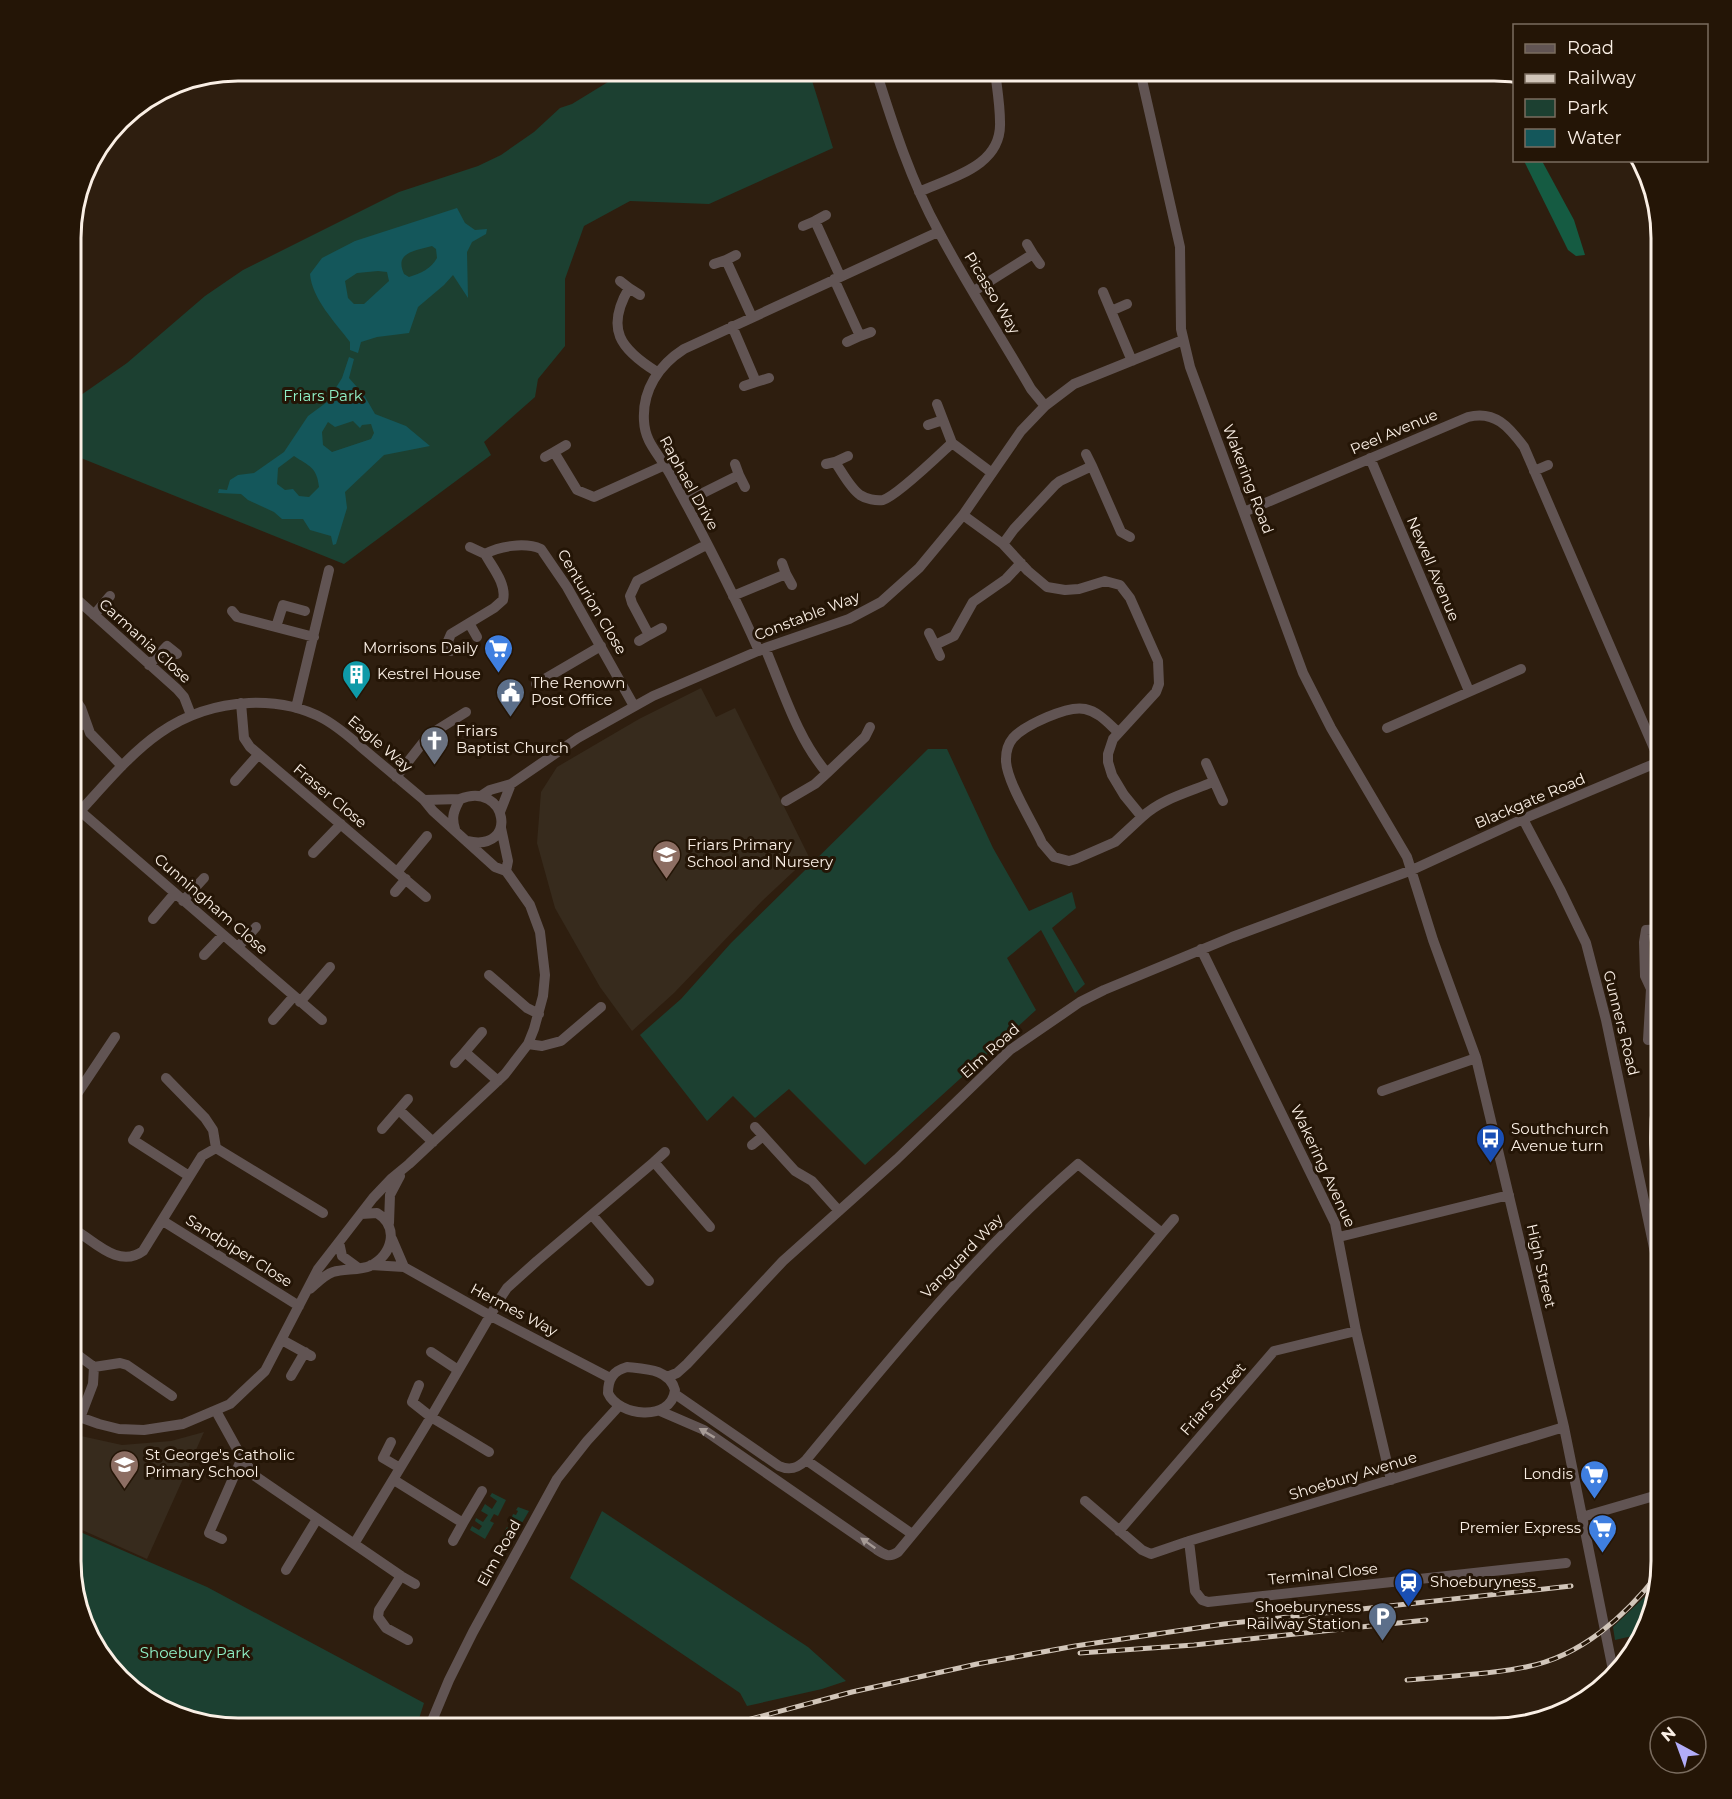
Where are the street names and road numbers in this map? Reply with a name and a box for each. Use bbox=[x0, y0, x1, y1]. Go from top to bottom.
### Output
street label: Picasso Way bbox=[960, 248, 1025, 338]
street label: Peel Avenue bbox=[1347, 405, 1440, 459]
street label: Wakering Road bbox=[1219, 421, 1278, 536]
street label: Raphael Drive bbox=[656, 432, 723, 533]
street label: Newell Avenue bbox=[1403, 514, 1464, 624]
street label: Centurion Close bbox=[554, 546, 631, 658]
street label: Constable Way bbox=[751, 586, 863, 644]
street label: Carmania Close bbox=[95, 594, 195, 687]
street label: Eagle Way bbox=[344, 711, 417, 777]
street label: Fraser Close bbox=[290, 759, 371, 832]
street label: Blackgate Road bbox=[1472, 769, 1588, 832]
street label: Cunningham Close bbox=[151, 849, 272, 958]
street label: Gunners Road bbox=[1599, 968, 1644, 1077]
street label: Elm Road bbox=[956, 1019, 1023, 1082]
street label: Wakering Avenue bbox=[1287, 1101, 1360, 1230]
street label: Vanguard Way bbox=[916, 1209, 1007, 1302]
street label: Sandpiper Close bbox=[182, 1210, 296, 1291]
street label: High Street bbox=[1523, 1222, 1560, 1310]
street label: Hermes Way bbox=[467, 1279, 562, 1341]
street label: Friars Street bbox=[1176, 1358, 1250, 1439]
street label: Shoebury Avenue bbox=[1287, 1447, 1419, 1504]
street label: Elm Road bbox=[473, 1516, 525, 1589]
street label: Terminal Close bbox=[1267, 1558, 1379, 1589]

